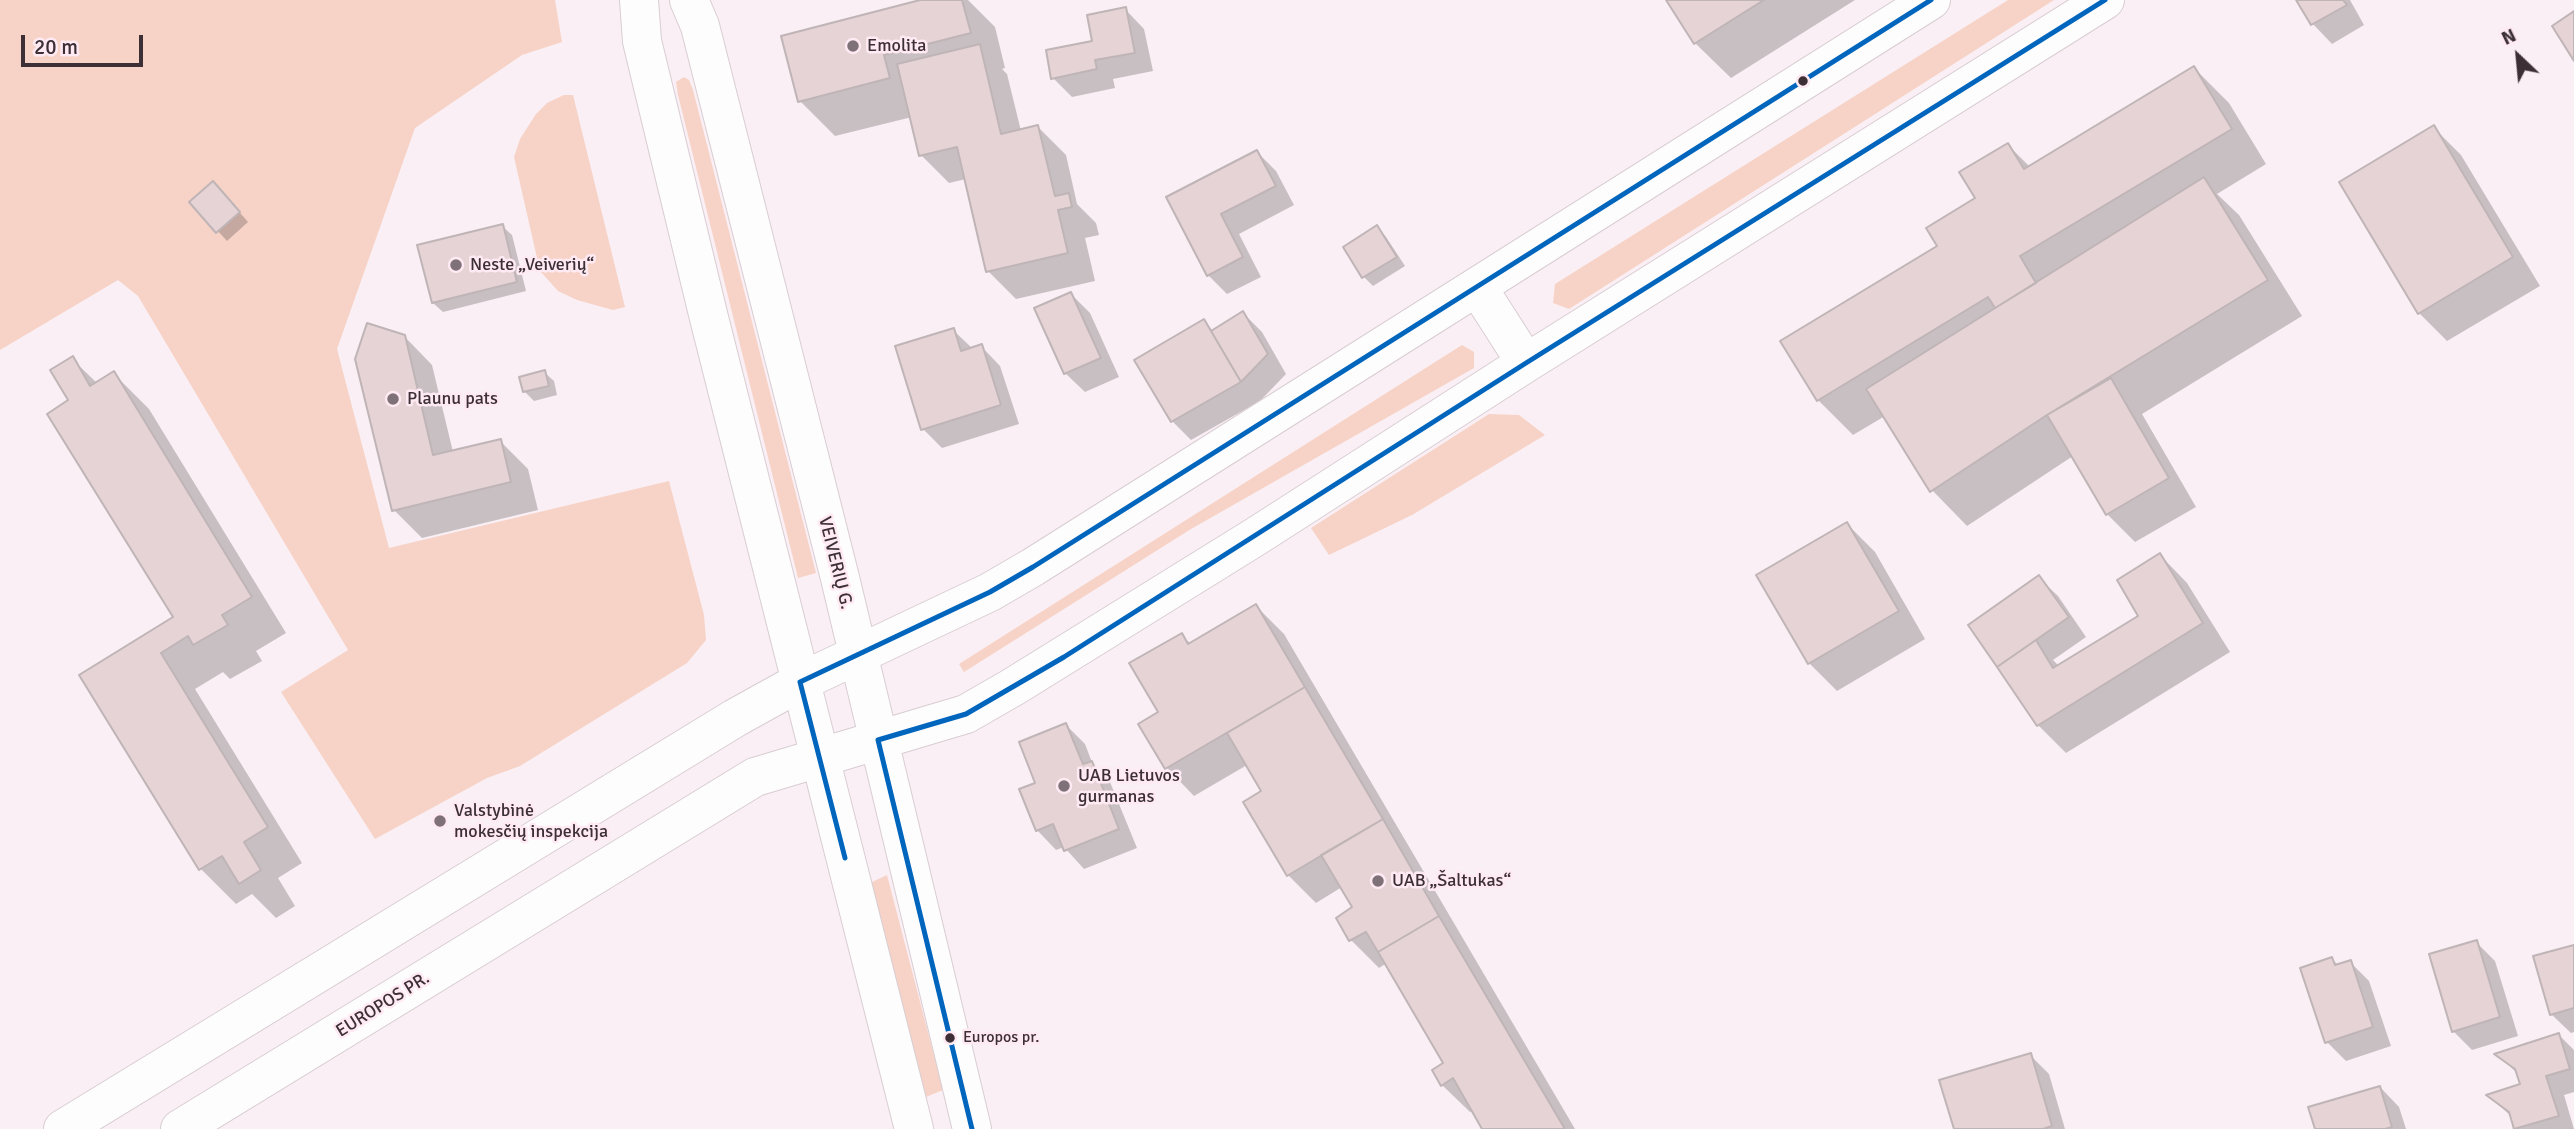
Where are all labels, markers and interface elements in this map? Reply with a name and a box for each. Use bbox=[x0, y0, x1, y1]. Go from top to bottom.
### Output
scale bar bbox=[24, 21, 147, 65]
north arrow bbox=[2483, 21, 2553, 91]
text: N bbox=[2498, 23, 2520, 51]
text: 20 m bbox=[34, 34, 78, 60]
place label: Emolita bbox=[867, 35, 926, 57]
marker: Emolita bbox=[845, 38, 861, 54]
unlabelled marker bbox=[1796, 74, 1810, 88]
place label: Neste „Veiverių“ bbox=[470, 254, 594, 276]
marker: Neste „Veiverių“ bbox=[448, 257, 464, 273]
place label: Plaunu pats bbox=[407, 388, 498, 410]
marker: Plaunu pats bbox=[385, 391, 401, 407]
street label: VEIVERIŲ G. bbox=[813, 514, 857, 612]
place label: UAB Lietuvos gurmanas bbox=[1078, 765, 1180, 808]
marker: UAB Lietuvos gurmanas bbox=[1056, 778, 1072, 794]
place label: Valstybinė mokesčių inspekcija bbox=[454, 800, 608, 842]
marker: Valstybinė mokesčių inspekcija bbox=[432, 813, 448, 829]
place label: UAB „Šaltukas“ bbox=[1392, 870, 1511, 892]
marker: UAB „Šaltukas“ bbox=[1370, 873, 1386, 889]
street label: EUROPOS PR. bbox=[332, 968, 434, 1042]
place label: Europos pr. bbox=[963, 1028, 1039, 1048]
marker: Europos pr. bbox=[943, 1031, 957, 1045]

